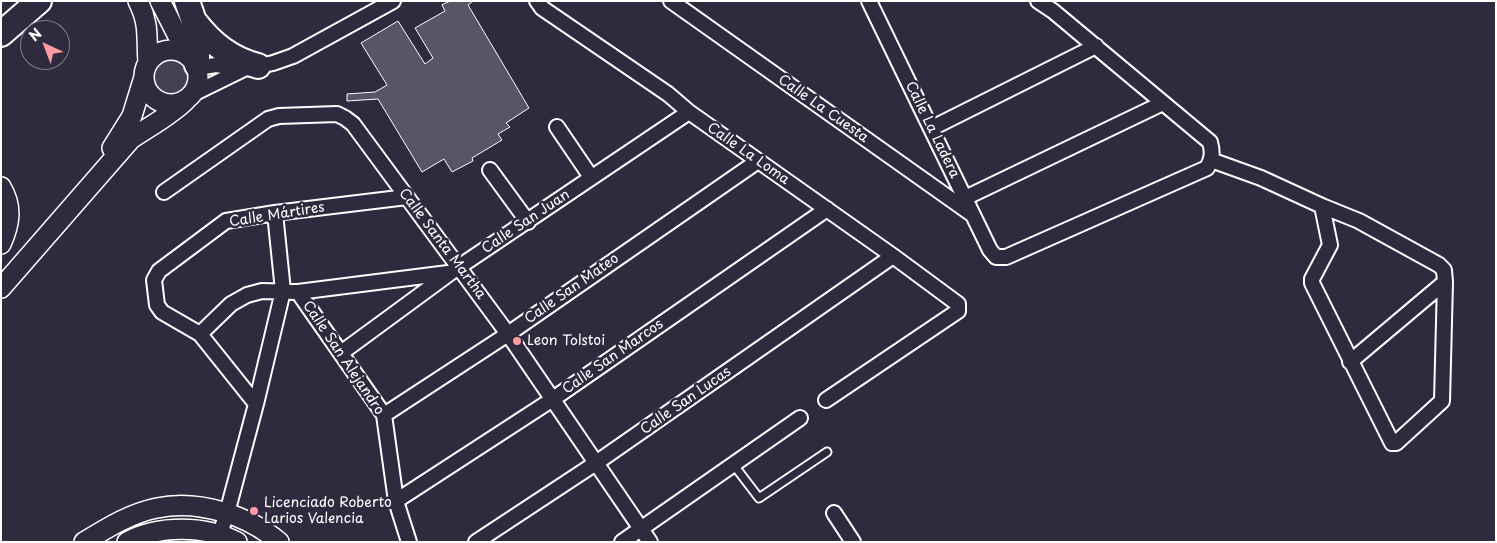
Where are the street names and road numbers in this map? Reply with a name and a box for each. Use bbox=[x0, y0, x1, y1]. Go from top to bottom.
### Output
street label: Calle La Cuesta bbox=[775, 72, 871, 146]
street label: Calle La Ladera bbox=[901, 79, 963, 181]
street label: Calle La Loma bbox=[704, 119, 792, 189]
street label: Calle Santa Martha bbox=[395, 185, 489, 303]
street label: Calle San Juan bbox=[479, 187, 573, 257]
street label: Calle Mártires bbox=[228, 199, 326, 231]
street label: Calle San Mateo bbox=[522, 250, 622, 328]
street label: Calle San Alejandro bbox=[299, 298, 387, 418]
street label: Calle San Marcos bbox=[559, 316, 667, 398]
street label: Calle San Lucas bbox=[638, 364, 734, 438]

